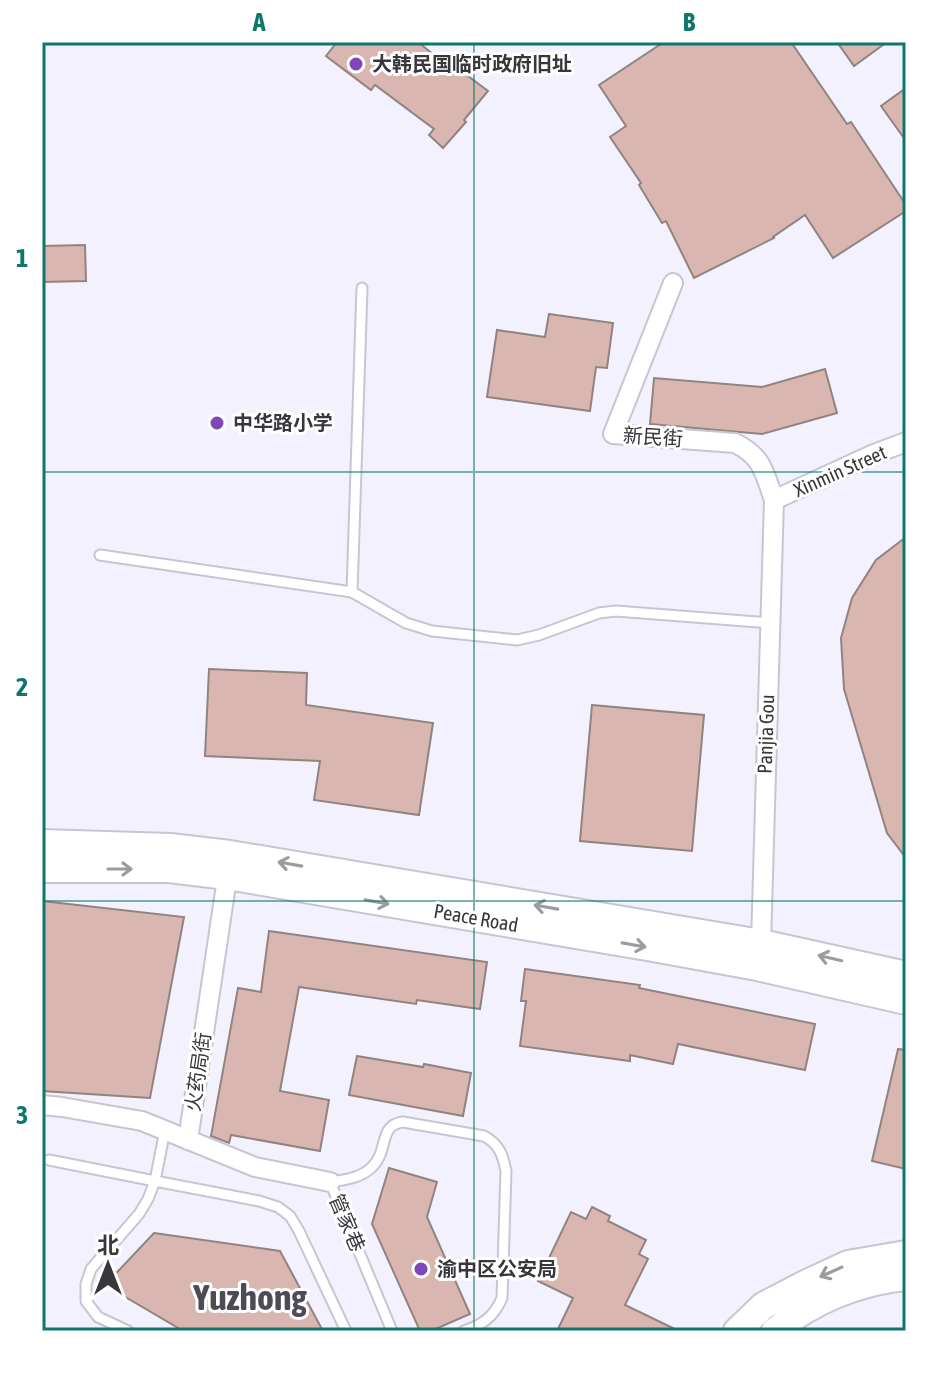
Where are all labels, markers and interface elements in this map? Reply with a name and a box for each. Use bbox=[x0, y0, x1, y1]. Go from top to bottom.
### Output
text: A bbox=[252, 7, 266, 37]
text: B bbox=[683, 7, 696, 37]
place label: 大韩民国临时政府旧址 bbox=[372, 52, 572, 75]
marker: 大韩民国临时政府旧址 bbox=[347, 55, 365, 73]
text: 1 bbox=[16, 243, 28, 273]
place label: 中华路小学 bbox=[233, 411, 333, 434]
marker: 中华路小学 bbox=[208, 414, 226, 432]
street label: 新民街 bbox=[622, 423, 684, 450]
street label: Xinmin Street bbox=[790, 440, 890, 501]
text: 2 bbox=[16, 672, 28, 702]
street label: Panjia Gou bbox=[753, 694, 778, 774]
one-way arrow bbox=[278, 856, 303, 871]
one-way arrow bbox=[106, 861, 133, 877]
one-way arrow bbox=[364, 895, 390, 910]
street label: Peace Road bbox=[432, 899, 520, 936]
one-way arrow bbox=[534, 899, 560, 914]
one-way arrow bbox=[621, 938, 646, 953]
one-way arrow bbox=[818, 950, 843, 965]
street label: 火药局街 bbox=[181, 1031, 214, 1113]
text: 3 bbox=[16, 1100, 28, 1130]
street label: 管家巷 bbox=[325, 1191, 370, 1255]
north arrow bbox=[68, 1225, 148, 1305]
text: 北 bbox=[97, 1232, 119, 1258]
place label: 渝中区公安局 bbox=[437, 1257, 557, 1280]
marker: 渝中区公安局 bbox=[412, 1260, 430, 1278]
one-way arrow bbox=[819, 1265, 843, 1280]
district label: Yuzhong bbox=[192, 1276, 307, 1318]

